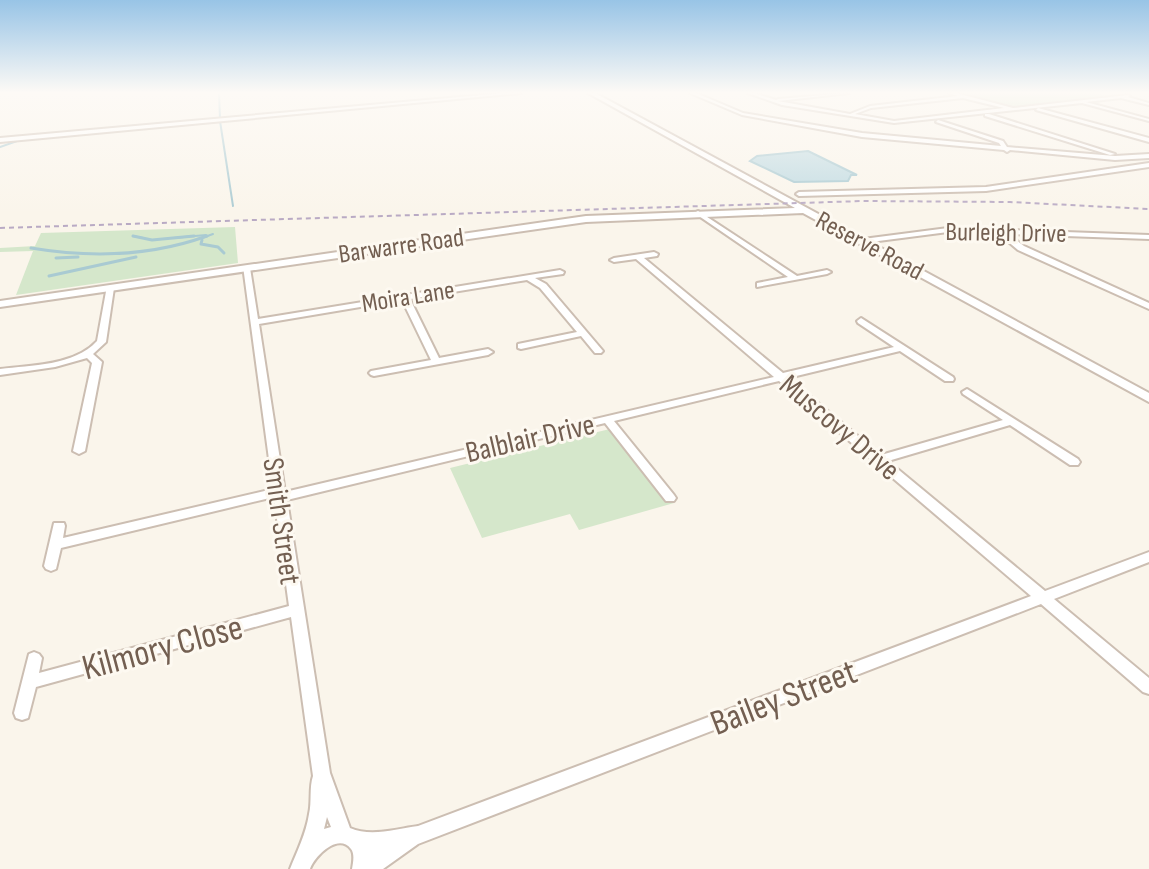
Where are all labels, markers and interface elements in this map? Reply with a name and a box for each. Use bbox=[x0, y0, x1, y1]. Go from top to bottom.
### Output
street label: Reserve Road bbox=[810, 205, 928, 288]
street label: Burleigh Drive bbox=[945, 217, 1067, 250]
street label: Barwarre Road bbox=[337, 222, 466, 271]
street label: Moira Lane bbox=[360, 275, 457, 320]
street label: Muscovy Drive bbox=[772, 367, 907, 488]
street label: Balblair Drive bbox=[462, 407, 598, 471]
street label: Smith Street bbox=[254, 455, 308, 587]
street label: Kilmory Close bbox=[78, 606, 248, 690]
street label: Bailey Street bbox=[705, 651, 863, 746]

